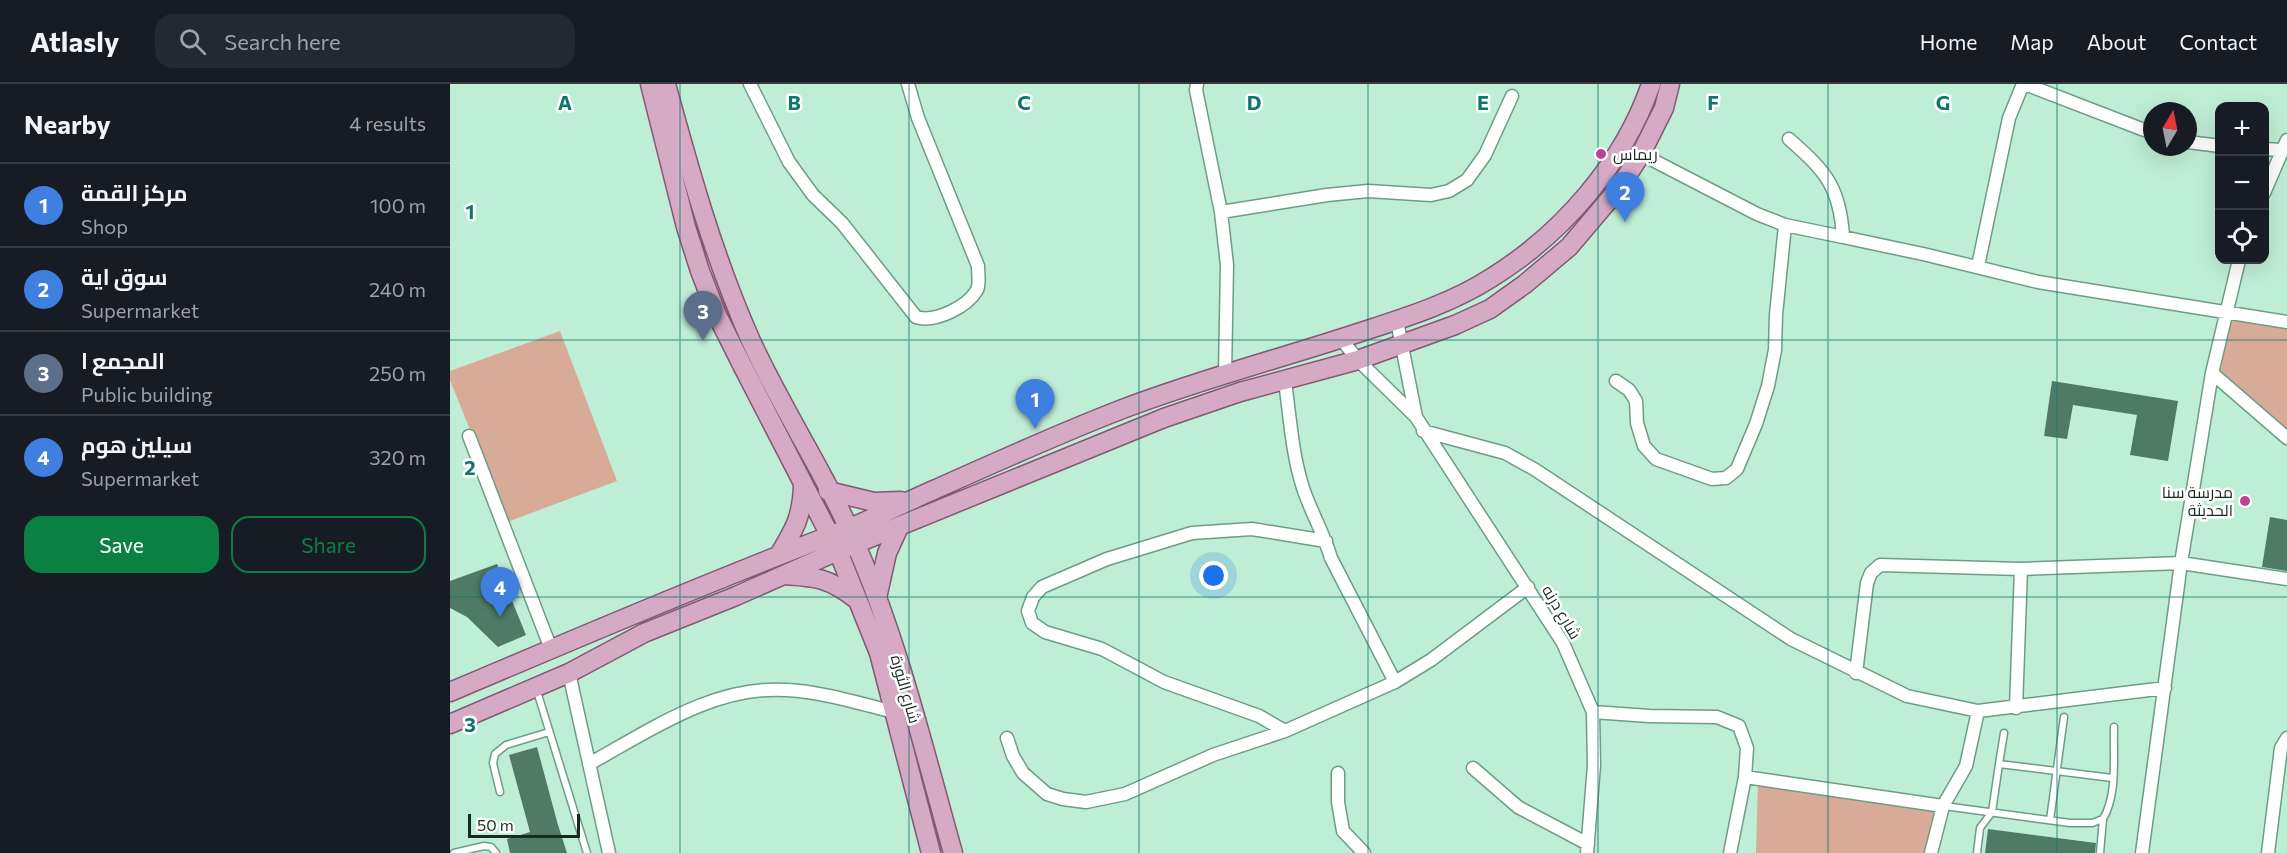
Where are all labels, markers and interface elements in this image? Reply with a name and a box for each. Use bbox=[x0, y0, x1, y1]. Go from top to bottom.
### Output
search box bbox=[155, 14, 575, 68]
text: Atlasly bbox=[30, 24, 119, 58]
icon: search bbox=[176, 25, 209, 58]
text: Search here bbox=[224, 28, 341, 55]
text: Home bbox=[1920, 29, 1977, 54]
text: Map bbox=[2010, 29, 2054, 54]
text: About bbox=[2087, 29, 2146, 54]
text: Contact bbox=[2179, 29, 2257, 54]
text: A bbox=[558, 90, 572, 114]
text: B bbox=[787, 90, 801, 114]
text: C bbox=[1017, 90, 1031, 114]
text: D bbox=[1247, 90, 1261, 114]
text: E bbox=[1477, 90, 1489, 114]
text: F bbox=[1707, 90, 1719, 114]
text: G bbox=[1936, 90, 1950, 114]
north arrow bbox=[2143, 102, 2197, 156]
map controls bbox=[2215, 102, 2269, 264]
button: + bbox=[2215, 102, 2269, 156]
text: Nearby bbox=[24, 108, 111, 139]
text: 4 results bbox=[349, 111, 426, 135]
place label: ريماس bbox=[1613, 144, 1658, 165]
marker: ريماس bbox=[1594, 147, 1608, 161]
button: − bbox=[2215, 156, 2269, 210]
pin: 2 bbox=[1606, 172, 1644, 222]
text: مركز القمة bbox=[81, 179, 188, 206]
text: 1 bbox=[39, 193, 48, 217]
text: 100 m bbox=[370, 193, 426, 217]
text: 1 bbox=[465, 199, 475, 223]
button: locate bbox=[2215, 210, 2269, 264]
text: Shop bbox=[81, 214, 128, 238]
text: سوق اية bbox=[81, 263, 167, 290]
text: 2 bbox=[38, 277, 49, 301]
text: 240 m bbox=[369, 277, 426, 301]
pin: 3 bbox=[684, 292, 722, 341]
text: Supermarket bbox=[81, 298, 199, 322]
text: المجمع ا bbox=[81, 347, 165, 374]
text: 3 bbox=[38, 361, 49, 385]
text: 250 m bbox=[369, 361, 426, 385]
pin: 1 bbox=[1016, 380, 1054, 429]
text: Public building bbox=[81, 382, 213, 406]
text: سيلين هوم bbox=[81, 431, 192, 458]
text: 4 bbox=[37, 445, 50, 469]
text: 320 m bbox=[369, 445, 426, 469]
text: 2 bbox=[464, 455, 476, 479]
text: Supermarket bbox=[81, 466, 199, 490]
place label: مدرسة سنا الحديثة bbox=[2162, 482, 2233, 520]
marker: مدرسة سنا الحديثة bbox=[2238, 494, 2252, 508]
button: Save bbox=[24, 516, 219, 573]
button: Share bbox=[231, 516, 426, 573]
your location bbox=[1199, 561, 1228, 590]
pin: 4 bbox=[481, 568, 520, 617]
street label: شارع درنه bbox=[1536, 581, 1586, 644]
street label: شارع الثورة bbox=[885, 652, 925, 726]
text: 3 bbox=[464, 712, 476, 736]
scale bar bbox=[468, 811, 580, 838]
text: 50 m bbox=[477, 815, 514, 834]

